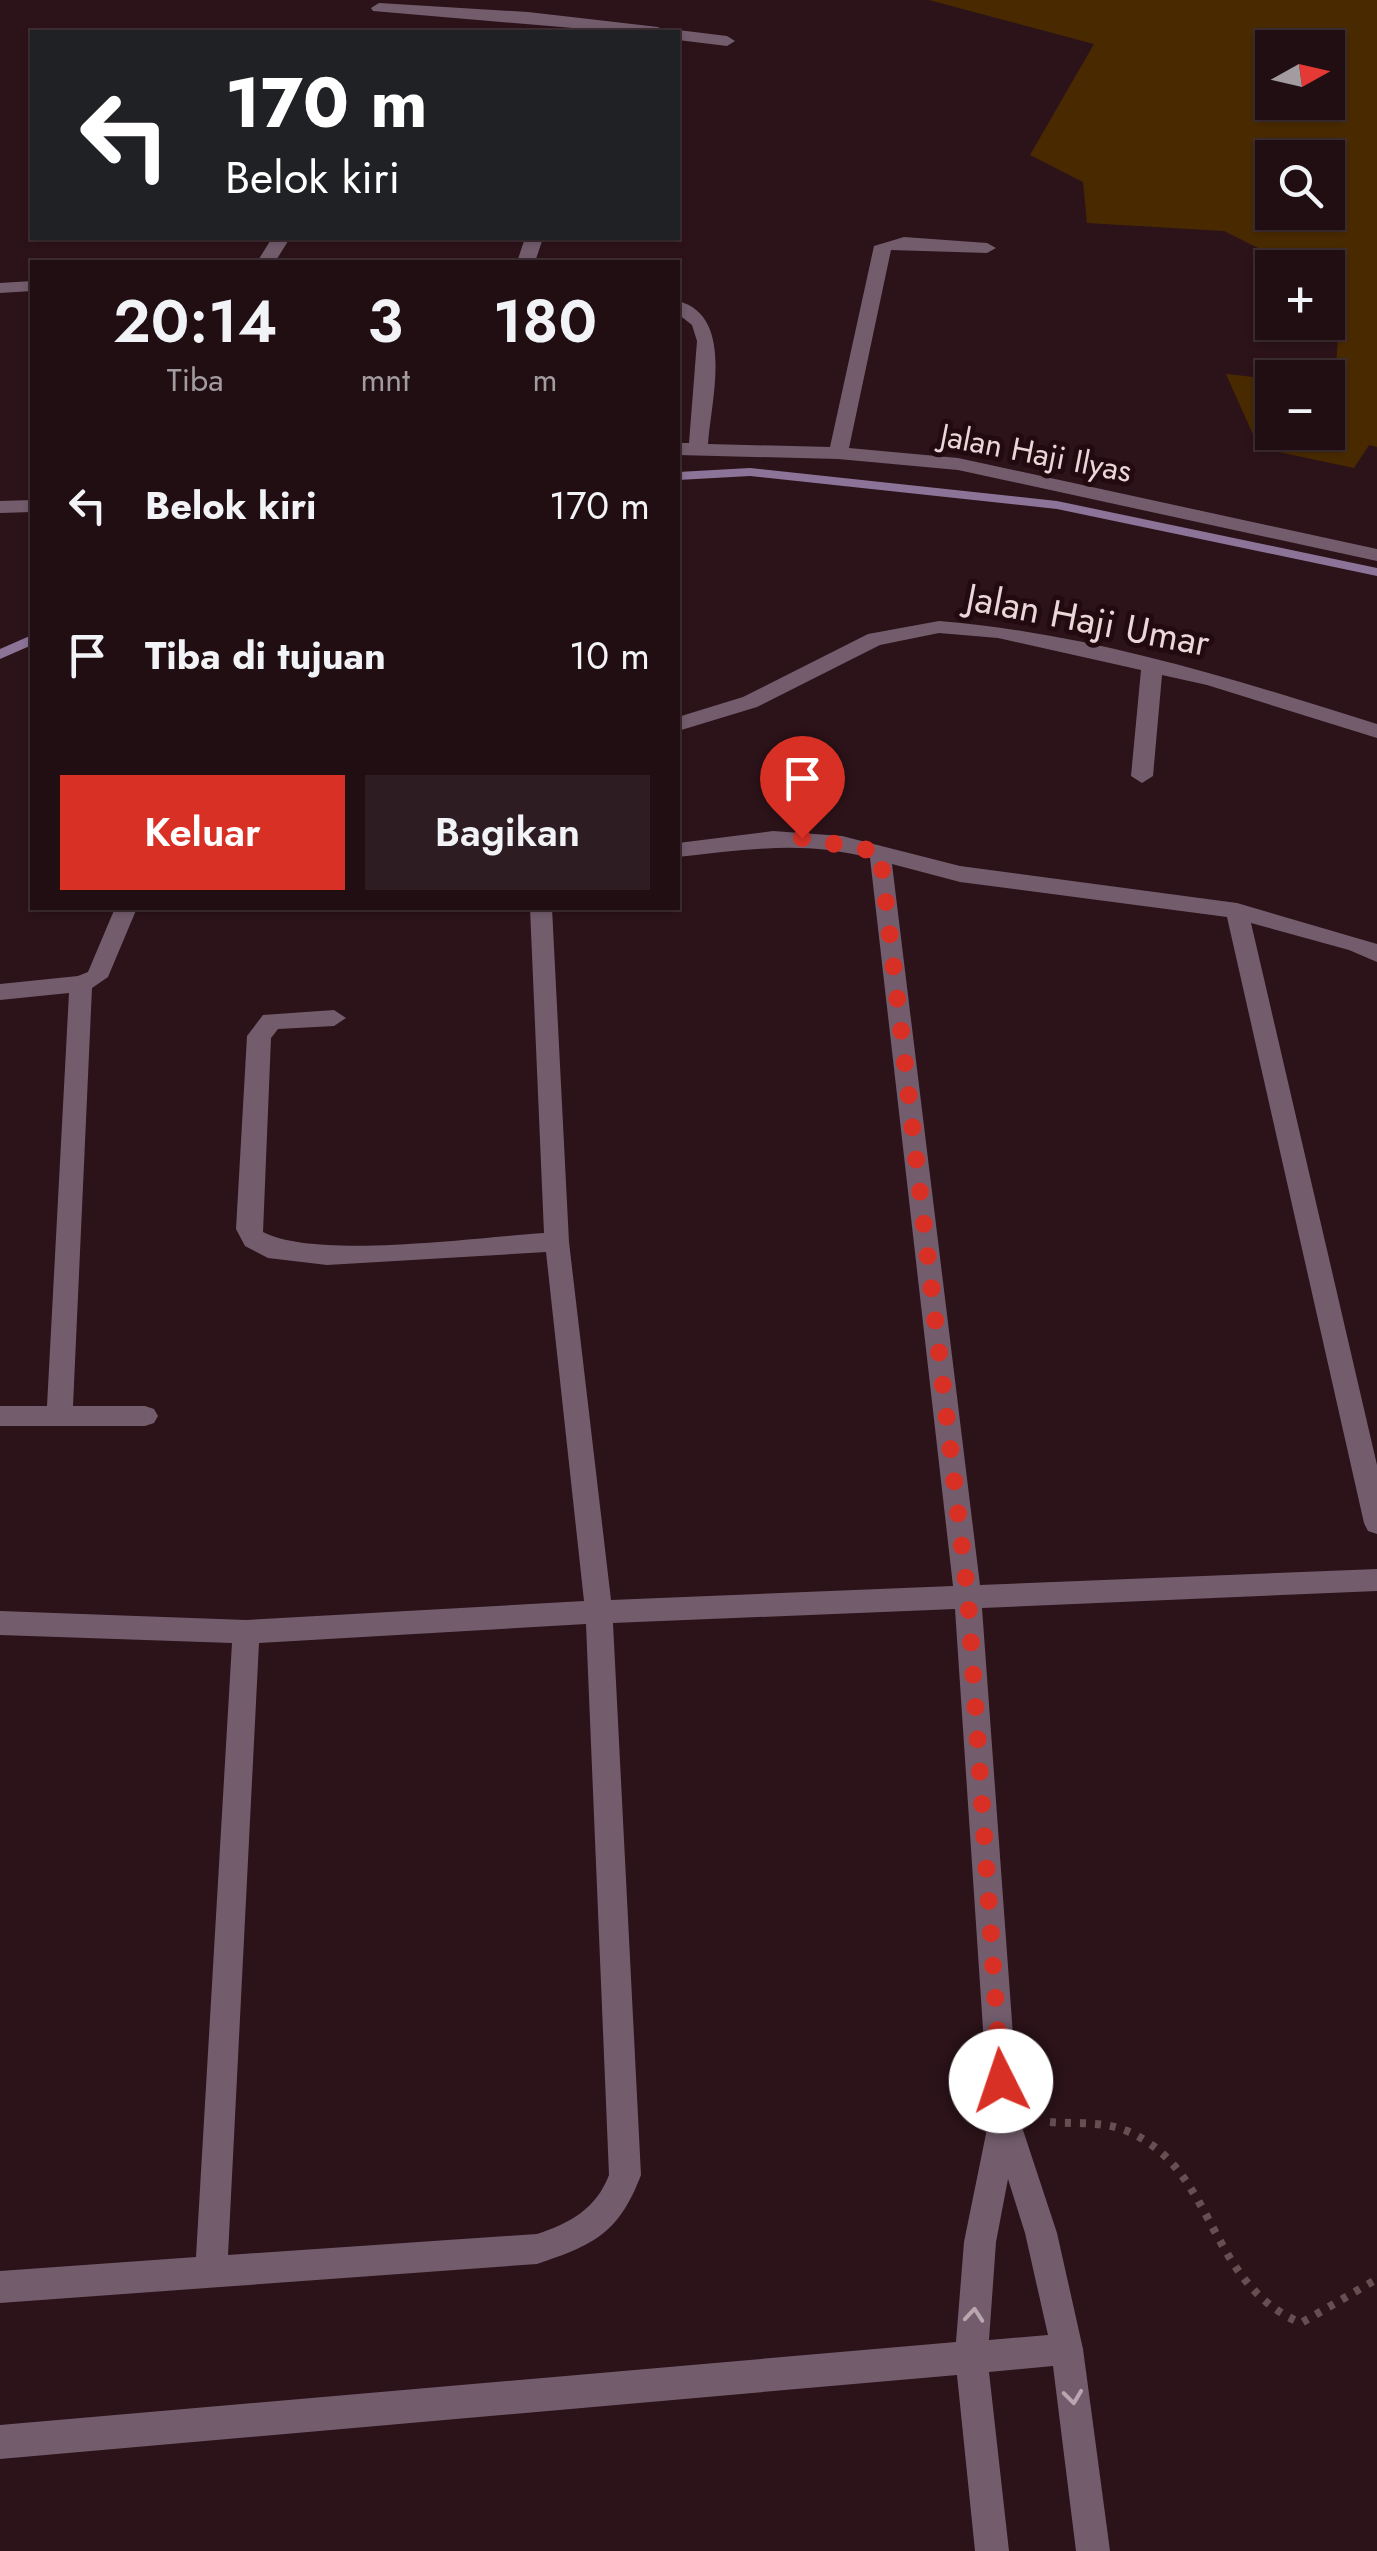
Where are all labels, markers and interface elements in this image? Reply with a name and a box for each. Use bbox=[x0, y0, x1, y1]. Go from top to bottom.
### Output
north arrow bbox=[1255, 30, 1345, 120]
map controls bbox=[1255, 30, 1345, 450]
text: 170 m bbox=[225, 52, 428, 153]
icon: left bbox=[60, 70, 190, 200]
button: search bbox=[1255, 140, 1345, 230]
text: Belok kiri bbox=[225, 145, 400, 210]
button: + bbox=[1255, 250, 1345, 340]
text: 20:14 bbox=[113, 278, 277, 365]
text: 3 bbox=[367, 278, 403, 365]
text: 180 bbox=[493, 278, 597, 365]
text: Tiba bbox=[167, 357, 224, 403]
text: mnt bbox=[360, 357, 410, 403]
text: m bbox=[532, 357, 557, 403]
button: − bbox=[1255, 360, 1345, 450]
street label: Jalan Haji Ilyas bbox=[932, 411, 1136, 494]
icon: left bbox=[60, 478, 115, 533]
text: Belok kiri bbox=[145, 478, 317, 533]
text: 170 m bbox=[549, 478, 650, 533]
street label: Jalan Haji Umar bbox=[957, 568, 1214, 670]
icon: arrive bbox=[60, 628, 115, 683]
text: Tiba di tujuan bbox=[145, 628, 386, 683]
text: 10 m bbox=[569, 628, 650, 683]
pin bbox=[760, 736, 845, 839]
icon: arrive bbox=[775, 751, 830, 806]
button: Keluar bbox=[60, 775, 345, 890]
button: Bagikan bbox=[365, 775, 650, 890]
position arrow bbox=[949, 2029, 1053, 2133]
one-way arrow bbox=[963, 2306, 985, 2322]
one-way arrow bbox=[1062, 2389, 1083, 2405]

